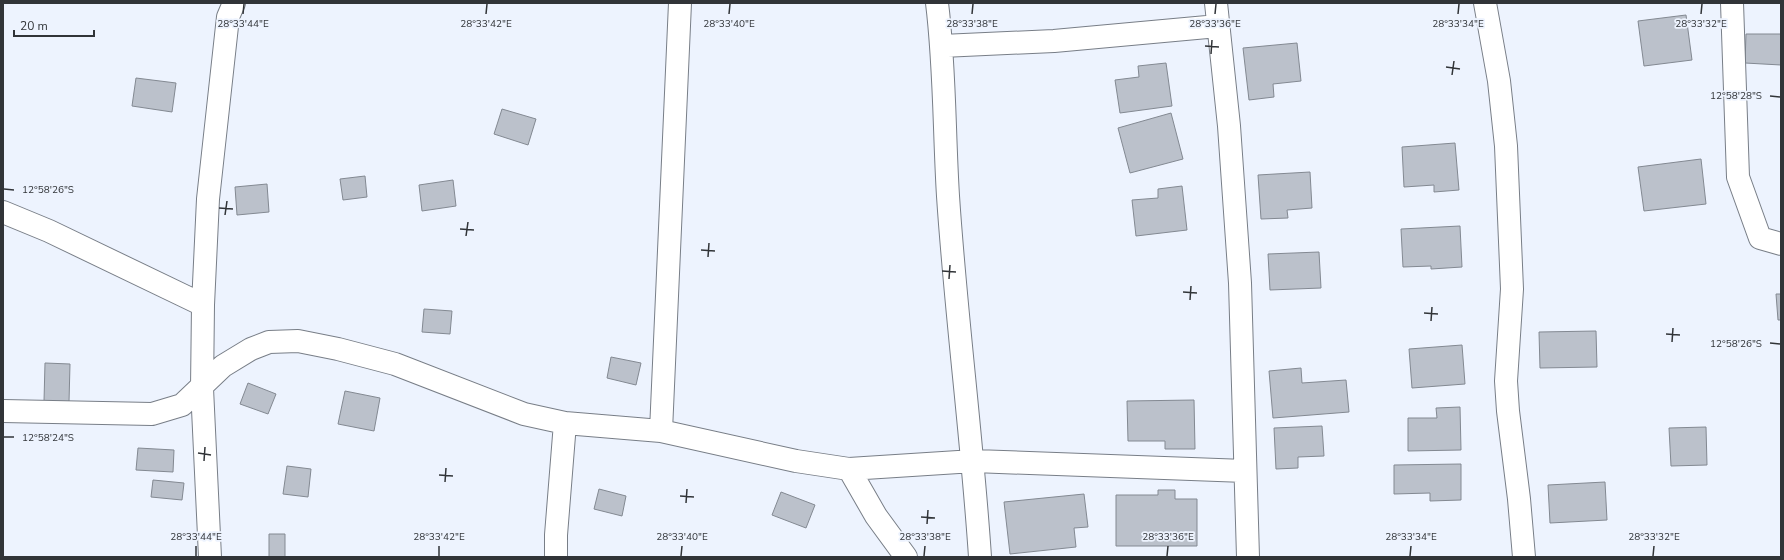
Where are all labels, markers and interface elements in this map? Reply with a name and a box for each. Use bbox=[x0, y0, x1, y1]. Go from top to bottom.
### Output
scale bar bbox=[14, 12, 94, 38]
text: 28°33'44"E bbox=[217, 17, 269, 31]
text: 28°33'42"E bbox=[460, 17, 512, 31]
text: 28°33'40"E bbox=[703, 17, 755, 31]
text: 28°33'38"E bbox=[946, 17, 998, 31]
text: 28°33'36"E bbox=[1189, 17, 1241, 31]
text: 28°33'34"E bbox=[1432, 17, 1484, 31]
text: 28°33'32"E bbox=[1675, 17, 1727, 31]
text: 20 m bbox=[20, 18, 48, 34]
text: 12°58'28"S bbox=[1710, 89, 1762, 103]
text: 12°58'26"S bbox=[22, 183, 74, 197]
text: 12°58'26"S bbox=[1710, 337, 1762, 351]
text: 12°58'24"S bbox=[22, 431, 74, 445]
text: 28°33'44"E bbox=[170, 530, 222, 544]
text: 28°33'42"E bbox=[413, 530, 465, 544]
text: 28°33'40"E bbox=[656, 530, 708, 544]
text: 28°33'38"E bbox=[899, 530, 951, 544]
text: 28°33'36"E bbox=[1142, 530, 1194, 544]
text: 28°33'34"E bbox=[1385, 530, 1437, 544]
text: 28°33'32"E bbox=[1628, 530, 1680, 544]

